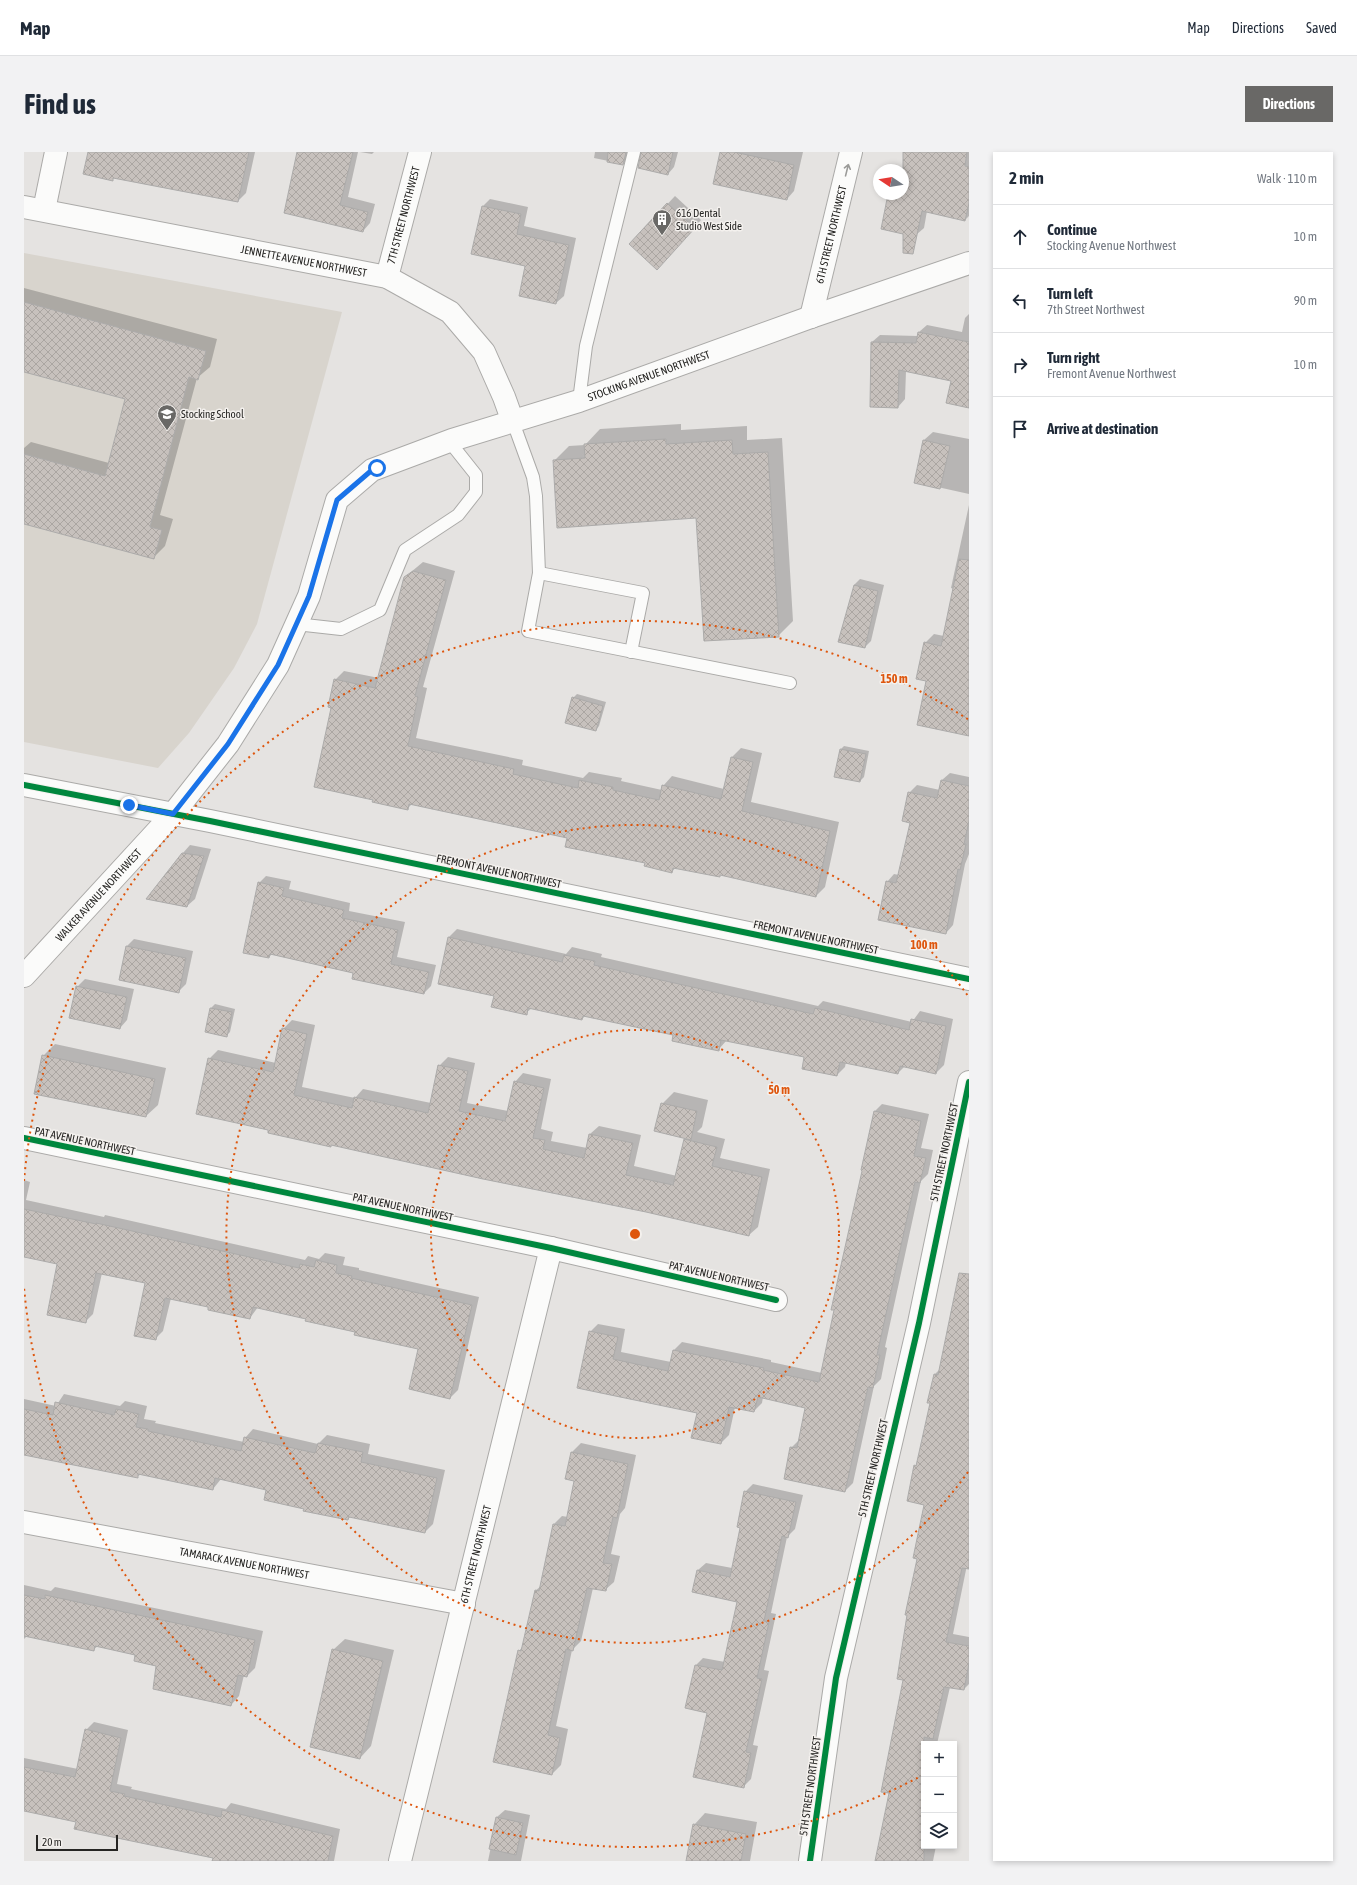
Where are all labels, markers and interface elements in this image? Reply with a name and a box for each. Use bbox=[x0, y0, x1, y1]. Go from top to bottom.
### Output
text: Map bbox=[20, 17, 51, 39]
text: Map bbox=[1187, 20, 1210, 36]
text: Directions bbox=[1232, 20, 1284, 36]
text: Saved bbox=[1306, 20, 1337, 36]
button: Directions bbox=[1245, 86, 1333, 122]
text: Find us bbox=[24, 88, 96, 120]
one-way arrow bbox=[844, 164, 851, 177]
north arrow bbox=[873, 164, 909, 200]
street label: 7TH STREET NORTHWEST bbox=[385, 165, 422, 265]
text: 2 min bbox=[1009, 168, 1044, 188]
text: Walk · 110 m bbox=[1257, 171, 1317, 186]
street label: 6TH STREET NORTHWEST bbox=[813, 184, 849, 285]
place label: 616 Dental Studio West Side bbox=[676, 207, 742, 232]
building icon: 616 Dental Studio West Side bbox=[651, 208, 673, 236]
text: Continue bbox=[1047, 221, 1097, 238]
icon: ahead bbox=[1009, 226, 1031, 248]
text: 10 m bbox=[1294, 229, 1317, 244]
text: Stocking Avenue Northwest bbox=[1047, 238, 1176, 253]
street label: JENNETTE AVENUE NORTHWEST bbox=[240, 243, 368, 279]
text: Turn left bbox=[1047, 285, 1093, 302]
icon: left bbox=[1009, 290, 1031, 312]
text: 90 m bbox=[1294, 293, 1317, 308]
text: 7th Street Northwest bbox=[1047, 302, 1145, 317]
street label: STOCKING AVENUE NORTHWEST bbox=[586, 348, 712, 403]
text: Turn right bbox=[1047, 349, 1100, 366]
icon: right bbox=[1009, 354, 1031, 376]
text: 10 m bbox=[1294, 357, 1317, 372]
text: Fremont Avenue Northwest bbox=[1047, 366, 1176, 381]
school or university icon: Stocking School bbox=[156, 403, 178, 431]
place label: Stocking School bbox=[181, 408, 244, 420]
icon: arrive bbox=[1009, 418, 1031, 440]
text: Arrive at destination bbox=[1047, 420, 1158, 437]
route start bbox=[368, 459, 386, 477]
text: 150 m bbox=[880, 672, 908, 686]
route end bbox=[120, 796, 138, 814]
street label: WALKER AVENUE NORTHWEST bbox=[53, 846, 144, 944]
street label: FREMONT AVENUE NORTHWEST bbox=[435, 852, 563, 890]
street label: FREMONT AVENUE NORTHWEST bbox=[752, 918, 880, 956]
text: 100 m bbox=[910, 938, 938, 952]
text: 50 m bbox=[768, 1083, 790, 1097]
street label: 5TH STREET NORTHWEST bbox=[928, 1102, 960, 1202]
street label: PAT AVENUE NORTHWEST bbox=[34, 1124, 136, 1158]
street label: PAT AVENUE NORTHWEST bbox=[352, 1190, 454, 1224]
centre of rings bbox=[628, 1227, 642, 1241]
street label: PAT AVENUE NORTHWEST bbox=[668, 1259, 770, 1293]
street label: 5TH STREET NORTHWEST bbox=[856, 1418, 890, 1518]
street label: 6TH STREET NORTHWEST bbox=[458, 1504, 493, 1604]
street label: TAMARACK AVENUE NORTHWEST bbox=[178, 1545, 310, 1581]
street label: 5TH STREET NORTHWEST bbox=[797, 1735, 823, 1837]
map controls bbox=[921, 1741, 957, 1849]
button: + bbox=[921, 1741, 957, 1777]
button: − bbox=[921, 1777, 957, 1813]
button: layers bbox=[921, 1813, 957, 1849]
scale bar bbox=[36, 1833, 118, 1852]
text: 20 m bbox=[42, 1836, 62, 1848]

